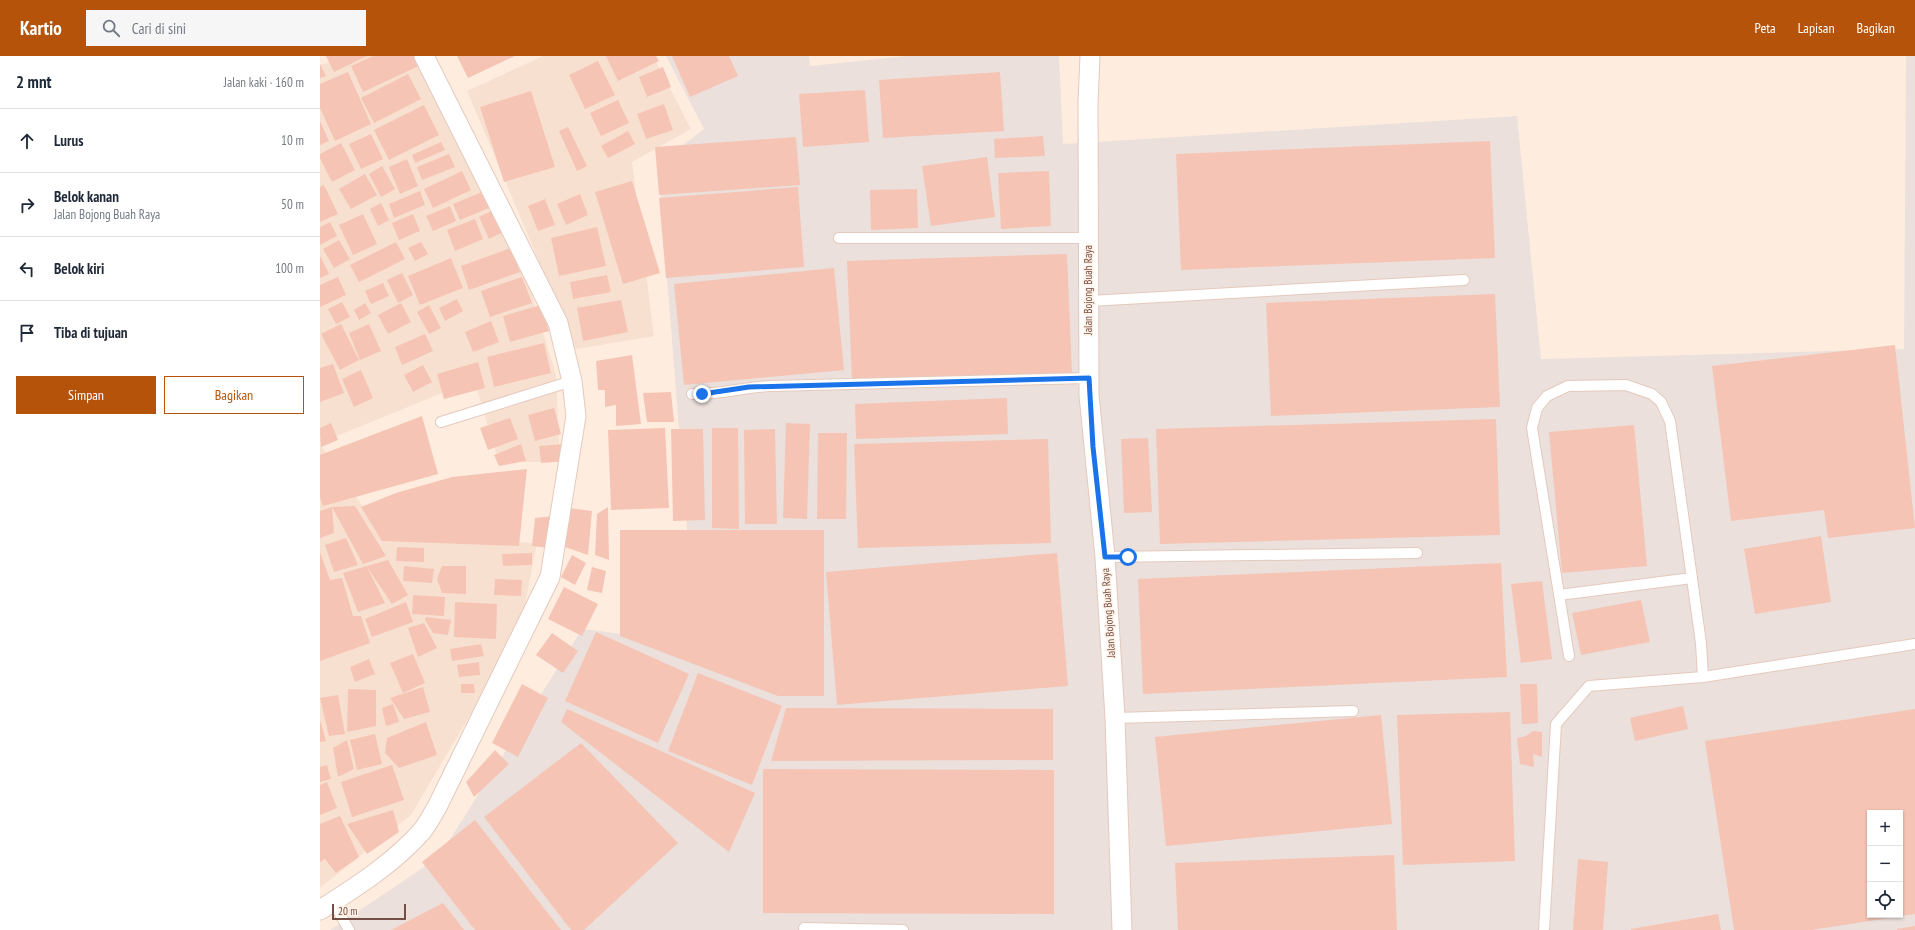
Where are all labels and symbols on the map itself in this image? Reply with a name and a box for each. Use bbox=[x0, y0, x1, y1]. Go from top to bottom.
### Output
street label: Jalan Bojong Buah Raya bbox=[1081, 245, 1095, 336]
route end bbox=[693, 385, 711, 403]
route start bbox=[1119, 548, 1137, 566]
street label: Jalan Bojong Buah Raya bbox=[1098, 568, 1118, 659]
scale bar bbox=[332, 902, 406, 921]

